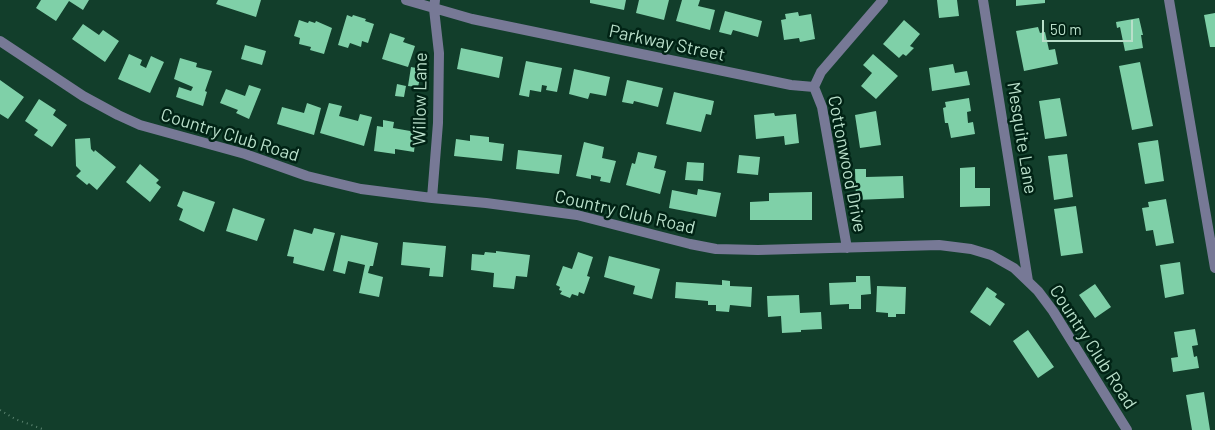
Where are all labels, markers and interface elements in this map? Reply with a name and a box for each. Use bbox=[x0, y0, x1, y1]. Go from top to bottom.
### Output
scale bar bbox=[1045, 10, 1136, 42]
street label: Parkway Street bbox=[607, 20, 727, 66]
text: 50 m bbox=[1050, 20, 1082, 38]
street label: Willow Lane bbox=[408, 52, 432, 146]
street label: Mesquite Lane bbox=[1002, 80, 1042, 196]
street label: Cottonwood Drive bbox=[823, 94, 871, 234]
street label: Country Club Road bbox=[158, 104, 302, 166]
street label: Country Club Road bbox=[553, 185, 697, 239]
street label: Country Club Road bbox=[1045, 281, 1141, 413]

